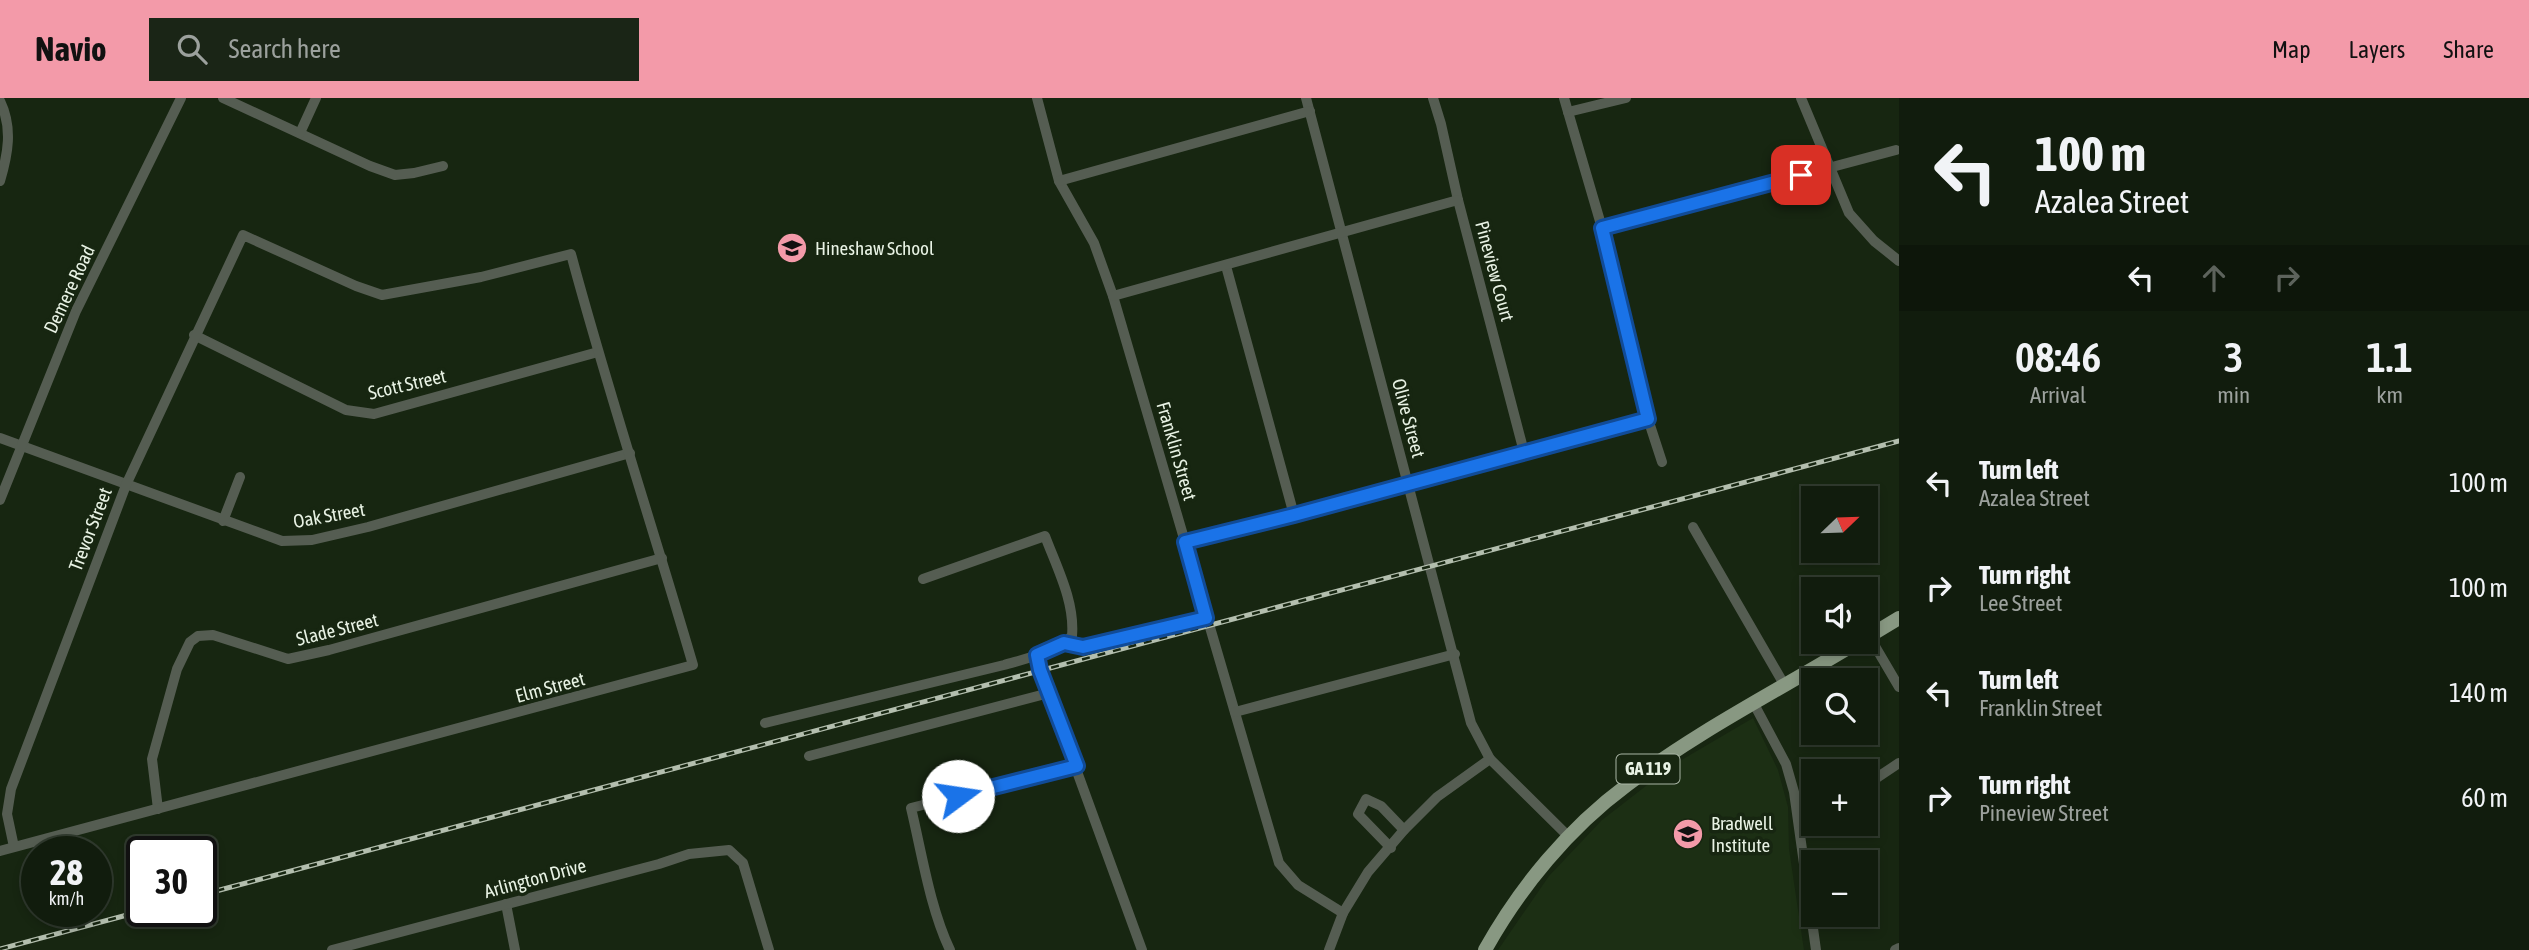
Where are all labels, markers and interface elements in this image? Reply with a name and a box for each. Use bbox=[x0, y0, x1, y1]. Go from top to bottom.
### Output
search box bbox=[149, 18, 639, 81]
text: Navio bbox=[35, 30, 107, 68]
icon: search bbox=[173, 30, 211, 68]
text: Search here bbox=[229, 34, 341, 64]
text: Map bbox=[2272, 36, 2311, 63]
text: Layers bbox=[2349, 36, 2405, 63]
text: Share bbox=[2443, 36, 2494, 63]
text: 100 m bbox=[2035, 125, 2146, 181]
icon: left bbox=[1920, 126, 2011, 217]
pin bbox=[1771, 145, 1831, 205]
icon: arrive bbox=[1782, 156, 1820, 194]
text: Azalea Street bbox=[2035, 183, 2189, 220]
street label: Pineview Court bbox=[1471, 218, 1519, 324]
school or university icon: Hineshaw School bbox=[775, 231, 809, 265]
place label: Hineshaw School bbox=[815, 237, 934, 259]
street label: Demere Road bbox=[39, 241, 99, 337]
icon: left bbox=[2122, 259, 2160, 297]
icon: ahead bbox=[2195, 259, 2233, 297]
icon: right bbox=[2268, 259, 2306, 297]
text: 08:46 bbox=[2015, 333, 2101, 381]
text: 3 bbox=[2224, 333, 2244, 381]
text: 1.1 bbox=[2366, 333, 2413, 381]
street label: Scott Street bbox=[366, 364, 448, 404]
street label: Olive Street bbox=[1388, 376, 1430, 460]
text: Arrival bbox=[2030, 382, 2086, 408]
text: min bbox=[2217, 382, 2250, 408]
text: km bbox=[2376, 382, 2403, 408]
street label: Franklin Street bbox=[1152, 399, 1202, 503]
text: Turn left bbox=[1979, 455, 2059, 485]
icon: left bbox=[1920, 464, 1958, 502]
text: 100 m bbox=[2449, 468, 2508, 498]
street label: Trevor Street bbox=[64, 484, 116, 574]
text: Azalea Street bbox=[1979, 485, 2090, 511]
north arrow bbox=[1801, 486, 1878, 564]
map controls bbox=[1801, 486, 1878, 927]
street label: Oak Street bbox=[291, 498, 367, 532]
text: Turn right bbox=[1979, 560, 2070, 590]
icon: right bbox=[1920, 569, 1958, 607]
text: 100 m bbox=[2449, 573, 2508, 603]
button: sound bbox=[1801, 577, 1878, 654]
text: Lee Street bbox=[1979, 590, 2062, 616]
street label: Slade Street bbox=[294, 608, 380, 650]
text: Turn left bbox=[1979, 665, 2059, 695]
street label: Elm Street bbox=[513, 667, 587, 707]
button: search bbox=[1801, 668, 1878, 745]
icon: left bbox=[1920, 674, 1958, 712]
text: 140 m bbox=[2449, 678, 2508, 708]
text: Franklin Street bbox=[1979, 695, 2102, 721]
road number: GA 119 bbox=[1616, 754, 1680, 784]
position arrow bbox=[921, 759, 995, 833]
button: + bbox=[1801, 759, 1878, 836]
text: Turn right bbox=[1979, 770, 2070, 800]
icon: right bbox=[1920, 779, 1958, 817]
text: 60 m bbox=[2461, 783, 2508, 813]
text: Pineview Street bbox=[1979, 800, 2109, 826]
place label: Bradwell Institute bbox=[1711, 812, 1773, 856]
school or university icon: Bradwell Institute bbox=[1671, 817, 1705, 851]
speed limit sign: 30 bbox=[126, 836, 217, 927]
button: − bbox=[1801, 850, 1878, 927]
text: 28 bbox=[50, 852, 83, 892]
street label: Arlington Drive bbox=[482, 854, 588, 902]
text: km/h bbox=[49, 888, 84, 909]

